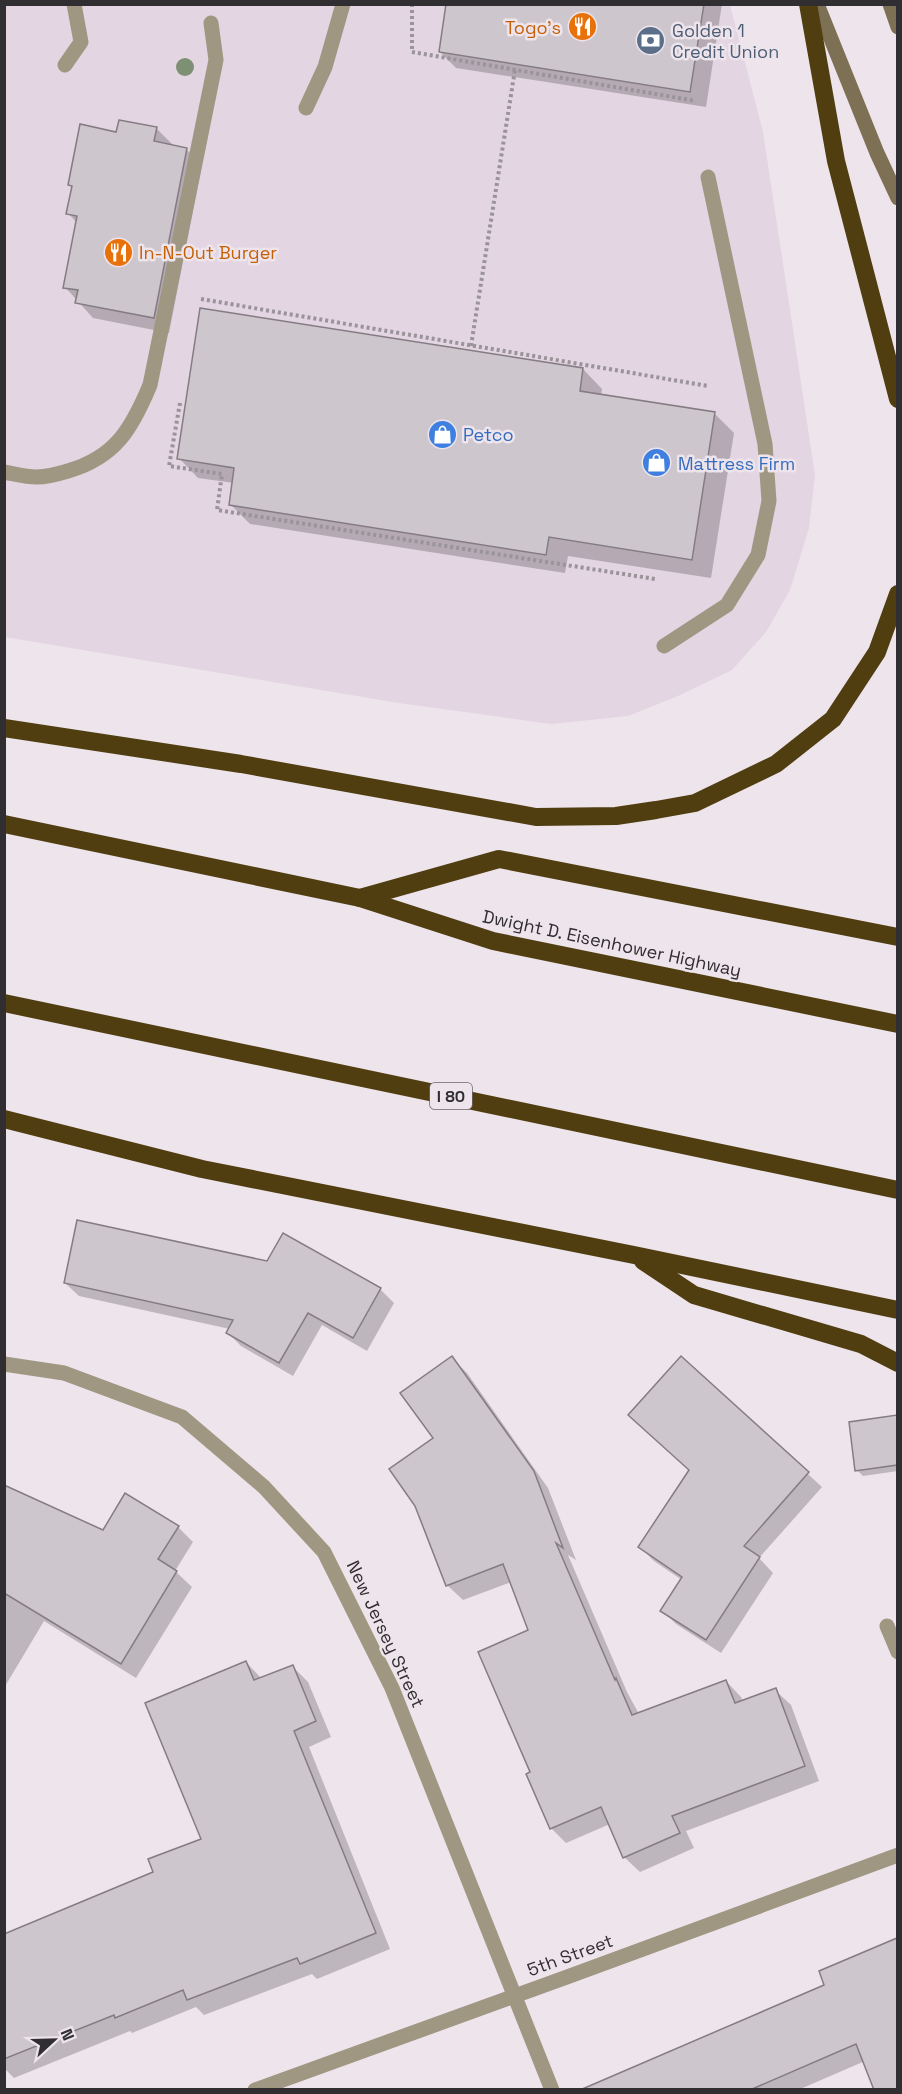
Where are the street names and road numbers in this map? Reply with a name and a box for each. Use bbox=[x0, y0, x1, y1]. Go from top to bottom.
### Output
street label: Dwight D. Eisenhower Highway bbox=[480, 904, 744, 982]
road number: I 80 bbox=[430, 1083, 472, 1109]
street label: New Jersey Street bbox=[342, 1557, 430, 1711]
street label: 5th Street bbox=[524, 1929, 616, 1981]

